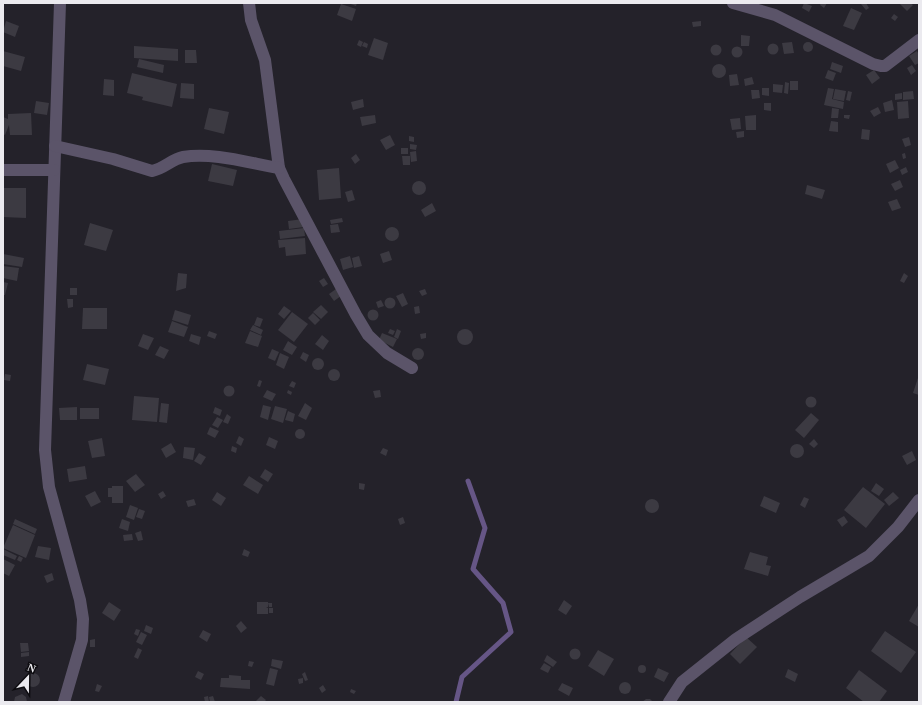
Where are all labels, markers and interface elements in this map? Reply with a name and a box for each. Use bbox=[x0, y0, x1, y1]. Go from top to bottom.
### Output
north arrow bbox=[8, 657, 48, 697]
text: N bbox=[26, 661, 38, 675]

